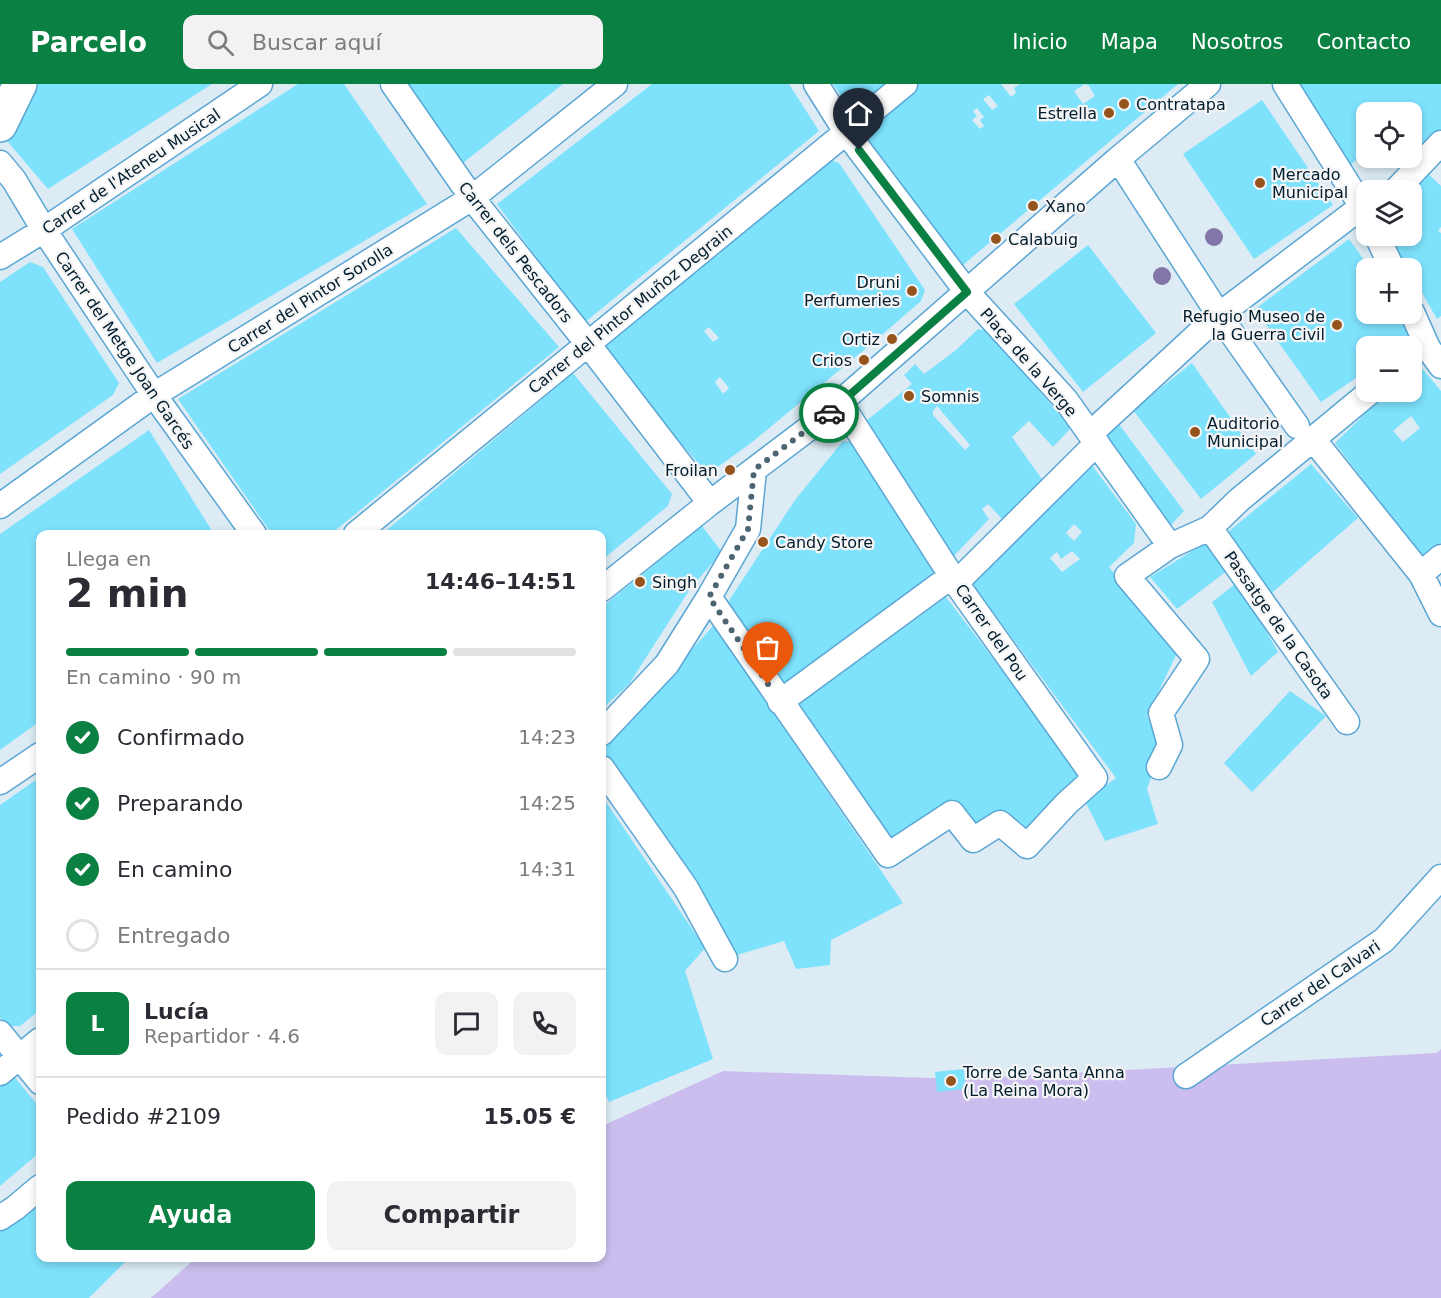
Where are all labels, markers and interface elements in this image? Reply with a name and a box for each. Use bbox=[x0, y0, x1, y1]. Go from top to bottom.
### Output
search box bbox=[183, 15, 603, 69]
text: Parcelo bbox=[30, 26, 147, 59]
icon: search bbox=[204, 26, 237, 59]
text: Buscar aquí bbox=[252, 30, 382, 55]
text: Inicio bbox=[1012, 30, 1068, 54]
text: Mapa bbox=[1101, 30, 1158, 54]
text: Nosotros bbox=[1191, 30, 1283, 54]
text: Contacto bbox=[1316, 30, 1411, 54]
pin bbox=[833, 88, 884, 150]
place label: Contratapa bbox=[1136, 95, 1226, 114]
icon: home bbox=[842, 97, 875, 130]
marker: Contratapa bbox=[1117, 97, 1131, 111]
map controls bbox=[1356, 102, 1422, 402]
button: locate bbox=[1356, 102, 1422, 168]
place label: Estrella bbox=[1038, 104, 1097, 123]
street label: Carrer de l'Ateneu Musical bbox=[39, 105, 224, 238]
marker: Estrella bbox=[1102, 106, 1116, 120]
place label: Mercado Municipal bbox=[1272, 165, 1348, 202]
marker: Mercado Municipal bbox=[1253, 176, 1267, 190]
street label: Carrer dels Pescadors bbox=[455, 178, 577, 327]
button: layers bbox=[1356, 180, 1422, 246]
place label: Xano bbox=[1045, 197, 1086, 216]
marker: Xano bbox=[1026, 199, 1040, 213]
street label: Carrer del Pintor Muñoz Degrain bbox=[525, 221, 736, 398]
place label: Calabuig bbox=[1008, 230, 1078, 249]
marker: Calabuig bbox=[989, 232, 1003, 246]
street label: Carrer del Pintor Sorolla bbox=[224, 240, 396, 357]
street label: Carrer del Metge Joan Garcés bbox=[51, 248, 198, 453]
button: + bbox=[1356, 258, 1422, 324]
place label: Druni Perfumeries bbox=[804, 273, 900, 310]
marker: Druni Perfumeries bbox=[905, 284, 919, 298]
street label: Plaça de la Verge bbox=[976, 304, 1081, 421]
place label: Refugio Museo de la Guerra Civil bbox=[1183, 307, 1325, 344]
marker: Refugio Museo de la Guerra Civil bbox=[1330, 318, 1344, 332]
place label: Ortiz bbox=[842, 330, 880, 349]
marker: Ortiz bbox=[885, 332, 899, 346]
button: − bbox=[1356, 336, 1422, 402]
place label: Crios bbox=[812, 351, 852, 370]
marker: Crios bbox=[857, 353, 871, 367]
courier bbox=[799, 383, 859, 443]
place label: Somnis bbox=[921, 387, 979, 406]
marker: Somnis bbox=[902, 389, 916, 403]
icon: car bbox=[813, 397, 846, 430]
place label: Auditorio Municipal bbox=[1207, 414, 1283, 451]
marker: Auditorio Municipal bbox=[1188, 425, 1202, 439]
place label: Froilan bbox=[665, 461, 718, 480]
marker: Froilan bbox=[723, 463, 737, 477]
place label: Candy Store bbox=[775, 533, 873, 552]
marker: Candy Store bbox=[756, 535, 770, 549]
text: Llega en bbox=[66, 547, 151, 571]
street label: Passatge de la Casota bbox=[1220, 548, 1337, 703]
text: 14:46–14:51 bbox=[425, 569, 576, 594]
text: 2 min bbox=[66, 571, 188, 616]
place label: Singh bbox=[652, 573, 697, 592]
marker: Singh bbox=[633, 575, 647, 589]
street label: Carrer del Pou bbox=[951, 580, 1032, 684]
pin bbox=[742, 622, 793, 684]
icon: bag bbox=[751, 631, 784, 664]
text: En camino · 90 m bbox=[66, 665, 241, 689]
icon: check bbox=[66, 721, 99, 754]
text: Confirmado bbox=[117, 725, 245, 750]
text: 14:23 bbox=[518, 725, 576, 749]
icon: check bbox=[66, 787, 99, 820]
text: Preparando bbox=[117, 791, 243, 816]
text: 14:25 bbox=[518, 791, 576, 815]
icon: check bbox=[66, 853, 99, 886]
text: En camino bbox=[117, 857, 232, 882]
text: 14:31 bbox=[518, 857, 576, 881]
text: Entregado bbox=[117, 923, 230, 948]
street label: Carrer del Calvari bbox=[1257, 936, 1384, 1031]
button: chat bbox=[435, 992, 498, 1055]
button: phone bbox=[513, 992, 576, 1055]
text: Lucía bbox=[144, 999, 209, 1024]
text: L bbox=[90, 1011, 105, 1036]
text: Repartidor · 4.6 bbox=[144, 1024, 300, 1048]
place label: Torre de Santa Anna (La Reina Mora) bbox=[962, 1063, 1125, 1100]
marker: Torre de Santa Anna (La Reina Mora) bbox=[944, 1074, 958, 1088]
text: Pedido #2109 bbox=[66, 1104, 221, 1129]
text: 15.05 € bbox=[483, 1104, 576, 1129]
button: Ayuda bbox=[66, 1181, 315, 1250]
button: Compartir bbox=[327, 1181, 576, 1250]

